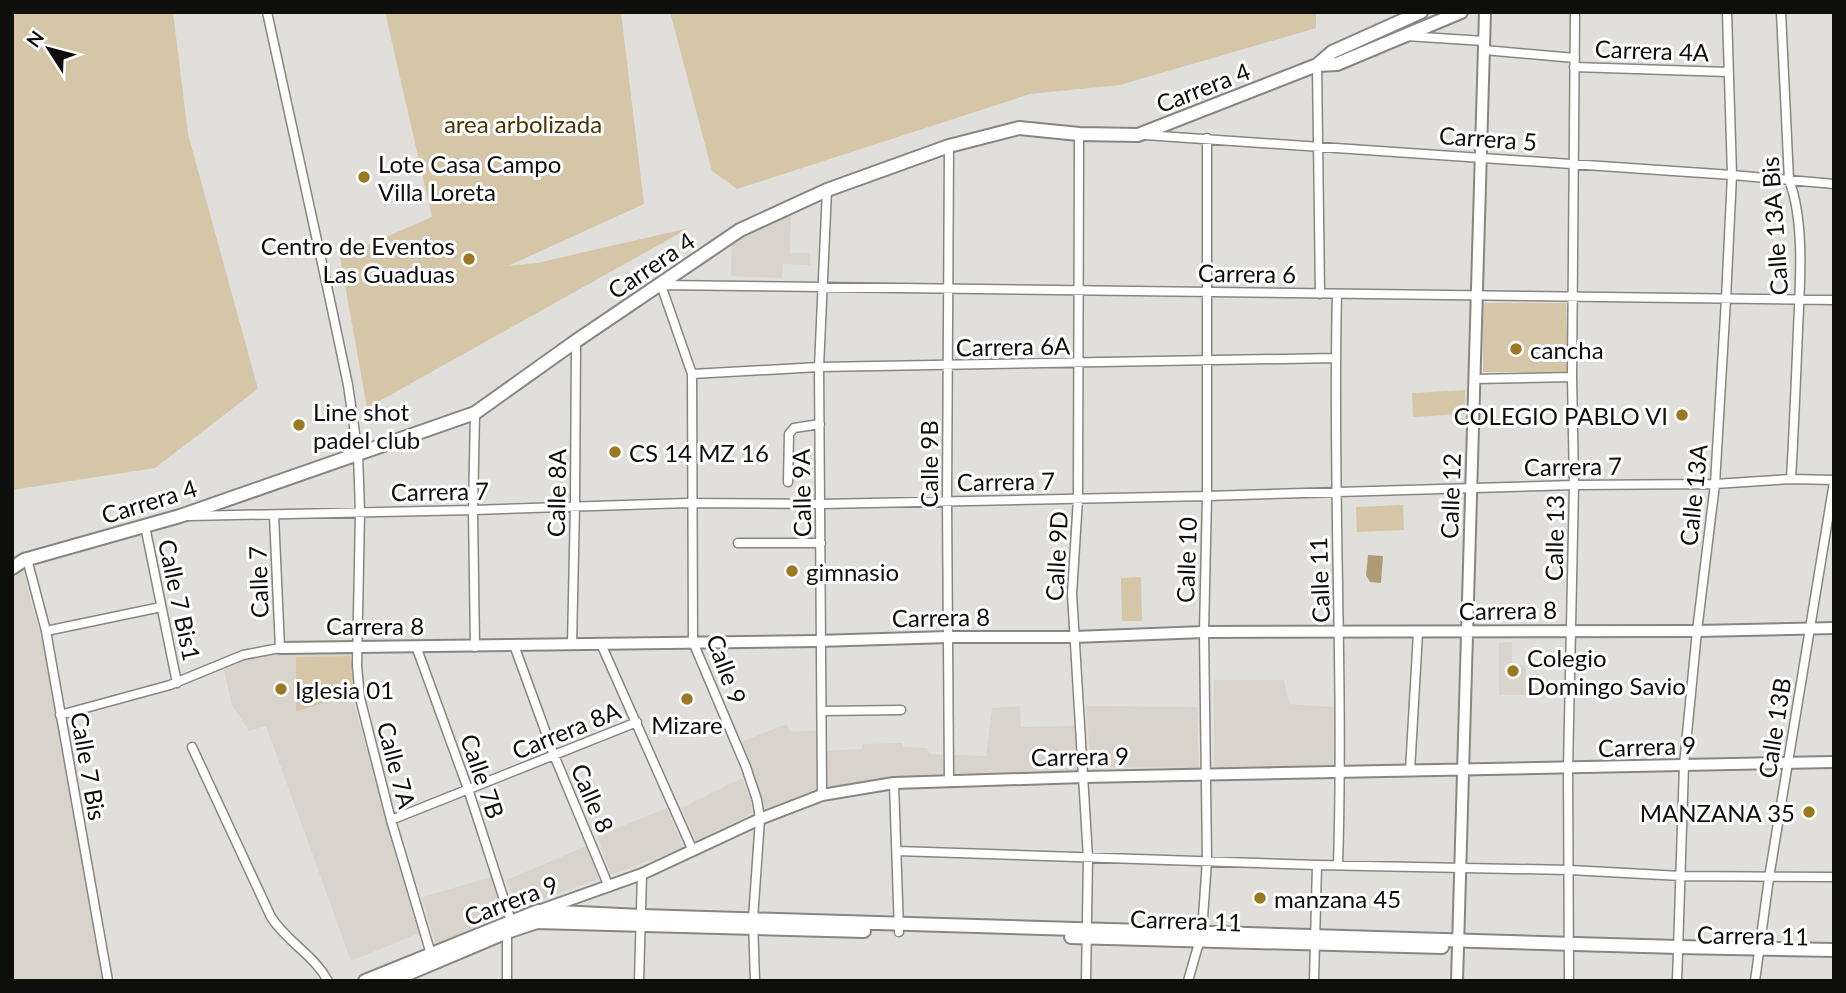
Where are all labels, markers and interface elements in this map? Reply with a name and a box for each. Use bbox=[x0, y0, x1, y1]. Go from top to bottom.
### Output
north arrow bbox=[14, 14, 84, 84]
text: N bbox=[21, 26, 48, 51]
street label: Carrera 4A bbox=[1594, 34, 1710, 67]
street label: Carrera 4 bbox=[1152, 56, 1254, 118]
park label: area arbolizada bbox=[444, 109, 602, 138]
street label: Carrera 5 bbox=[1438, 120, 1538, 156]
place label: Lote Casa Campo Villa Loreta bbox=[378, 149, 561, 206]
street label: Calle 13A Bis bbox=[1755, 156, 1793, 296]
marker: Lote Casa Campo Villa Loreta bbox=[356, 169, 372, 185]
street label: Carrera 4 bbox=[602, 225, 700, 304]
place label: Centro de Eventos Las Guaduas bbox=[261, 231, 455, 288]
marker: Centro de Eventos Las Guaduas bbox=[461, 251, 477, 267]
street label: Carrera 6 bbox=[1198, 258, 1296, 288]
street label: Carrera 6A bbox=[956, 330, 1071, 361]
place label: cancha bbox=[1530, 335, 1604, 364]
marker: cancha bbox=[1508, 341, 1524, 357]
place label: Line shot padel club bbox=[313, 397, 420, 454]
place label: COLEGIO PABLO VI bbox=[1454, 401, 1668, 430]
marker: COLEGIO PABLO VI bbox=[1674, 407, 1690, 423]
marker: Line shot padel club bbox=[291, 417, 307, 433]
street label: Calle 9B bbox=[914, 420, 943, 508]
place label: CS 14 MZ 16 bbox=[629, 438, 769, 467]
street label: Calle 13A bbox=[1673, 442, 1713, 547]
marker: CS 14 MZ 16 bbox=[607, 444, 623, 460]
street label: Calle 8A bbox=[541, 448, 571, 537]
street label: Calle 9A bbox=[786, 448, 816, 537]
street label: Carrera 7 bbox=[1524, 451, 1622, 481]
street label: Calle 12 bbox=[1434, 453, 1466, 539]
street label: Carrera 7 bbox=[957, 466, 1055, 496]
street label: Carrera 4 bbox=[98, 473, 200, 529]
street label: Carrera 7 bbox=[391, 476, 489, 506]
street label: Calle 13 bbox=[1539, 495, 1569, 581]
street label: Calle 9D bbox=[1039, 510, 1073, 602]
street label: Calle 10 bbox=[1170, 516, 1202, 603]
street label: Calle 7 Bis1 bbox=[153, 537, 207, 663]
street label: Calle 11 bbox=[1303, 537, 1335, 623]
street label: Calle 7 bbox=[242, 546, 274, 618]
place label: gimnasio bbox=[806, 557, 899, 586]
marker: gimnasio bbox=[784, 563, 800, 579]
street label: Carrera 8 bbox=[1459, 595, 1557, 625]
street label: Carrera 8 bbox=[892, 602, 990, 632]
street label: Carrera 8 bbox=[326, 611, 424, 640]
street label: Calle 9 bbox=[701, 630, 753, 708]
place label: Colegio Domingo Savio bbox=[1527, 643, 1686, 700]
marker: Colegio Domingo Savio bbox=[1505, 663, 1521, 679]
place label: Iglesia 01 bbox=[295, 675, 394, 704]
street label: Calle 13B bbox=[1752, 676, 1796, 780]
marker: Iglesia 01 bbox=[273, 681, 289, 697]
marker: Mizare bbox=[679, 691, 695, 707]
street label: Carrera 8A bbox=[508, 695, 625, 765]
street label: Calle 7 Bis bbox=[65, 710, 113, 822]
place label: Mizare bbox=[651, 710, 723, 739]
street label: Calle 7A bbox=[372, 719, 423, 812]
street label: Calle 7B bbox=[455, 730, 511, 822]
street label: Carrera 9 bbox=[1597, 730, 1697, 762]
street label: Carrera 9 bbox=[1031, 741, 1129, 771]
street label: Calle 8 bbox=[566, 759, 620, 837]
place label: MANZANA 35 bbox=[1640, 798, 1795, 827]
marker: MANZANA 35 bbox=[1801, 804, 1817, 820]
street label: Carrera 9 bbox=[460, 869, 562, 931]
place label: manzana 45 bbox=[1274, 884, 1401, 913]
marker: manzana 45 bbox=[1252, 890, 1268, 906]
street label: Carrera 11 bbox=[1129, 904, 1243, 936]
street label: Carrera 11 bbox=[1697, 920, 1809, 950]

